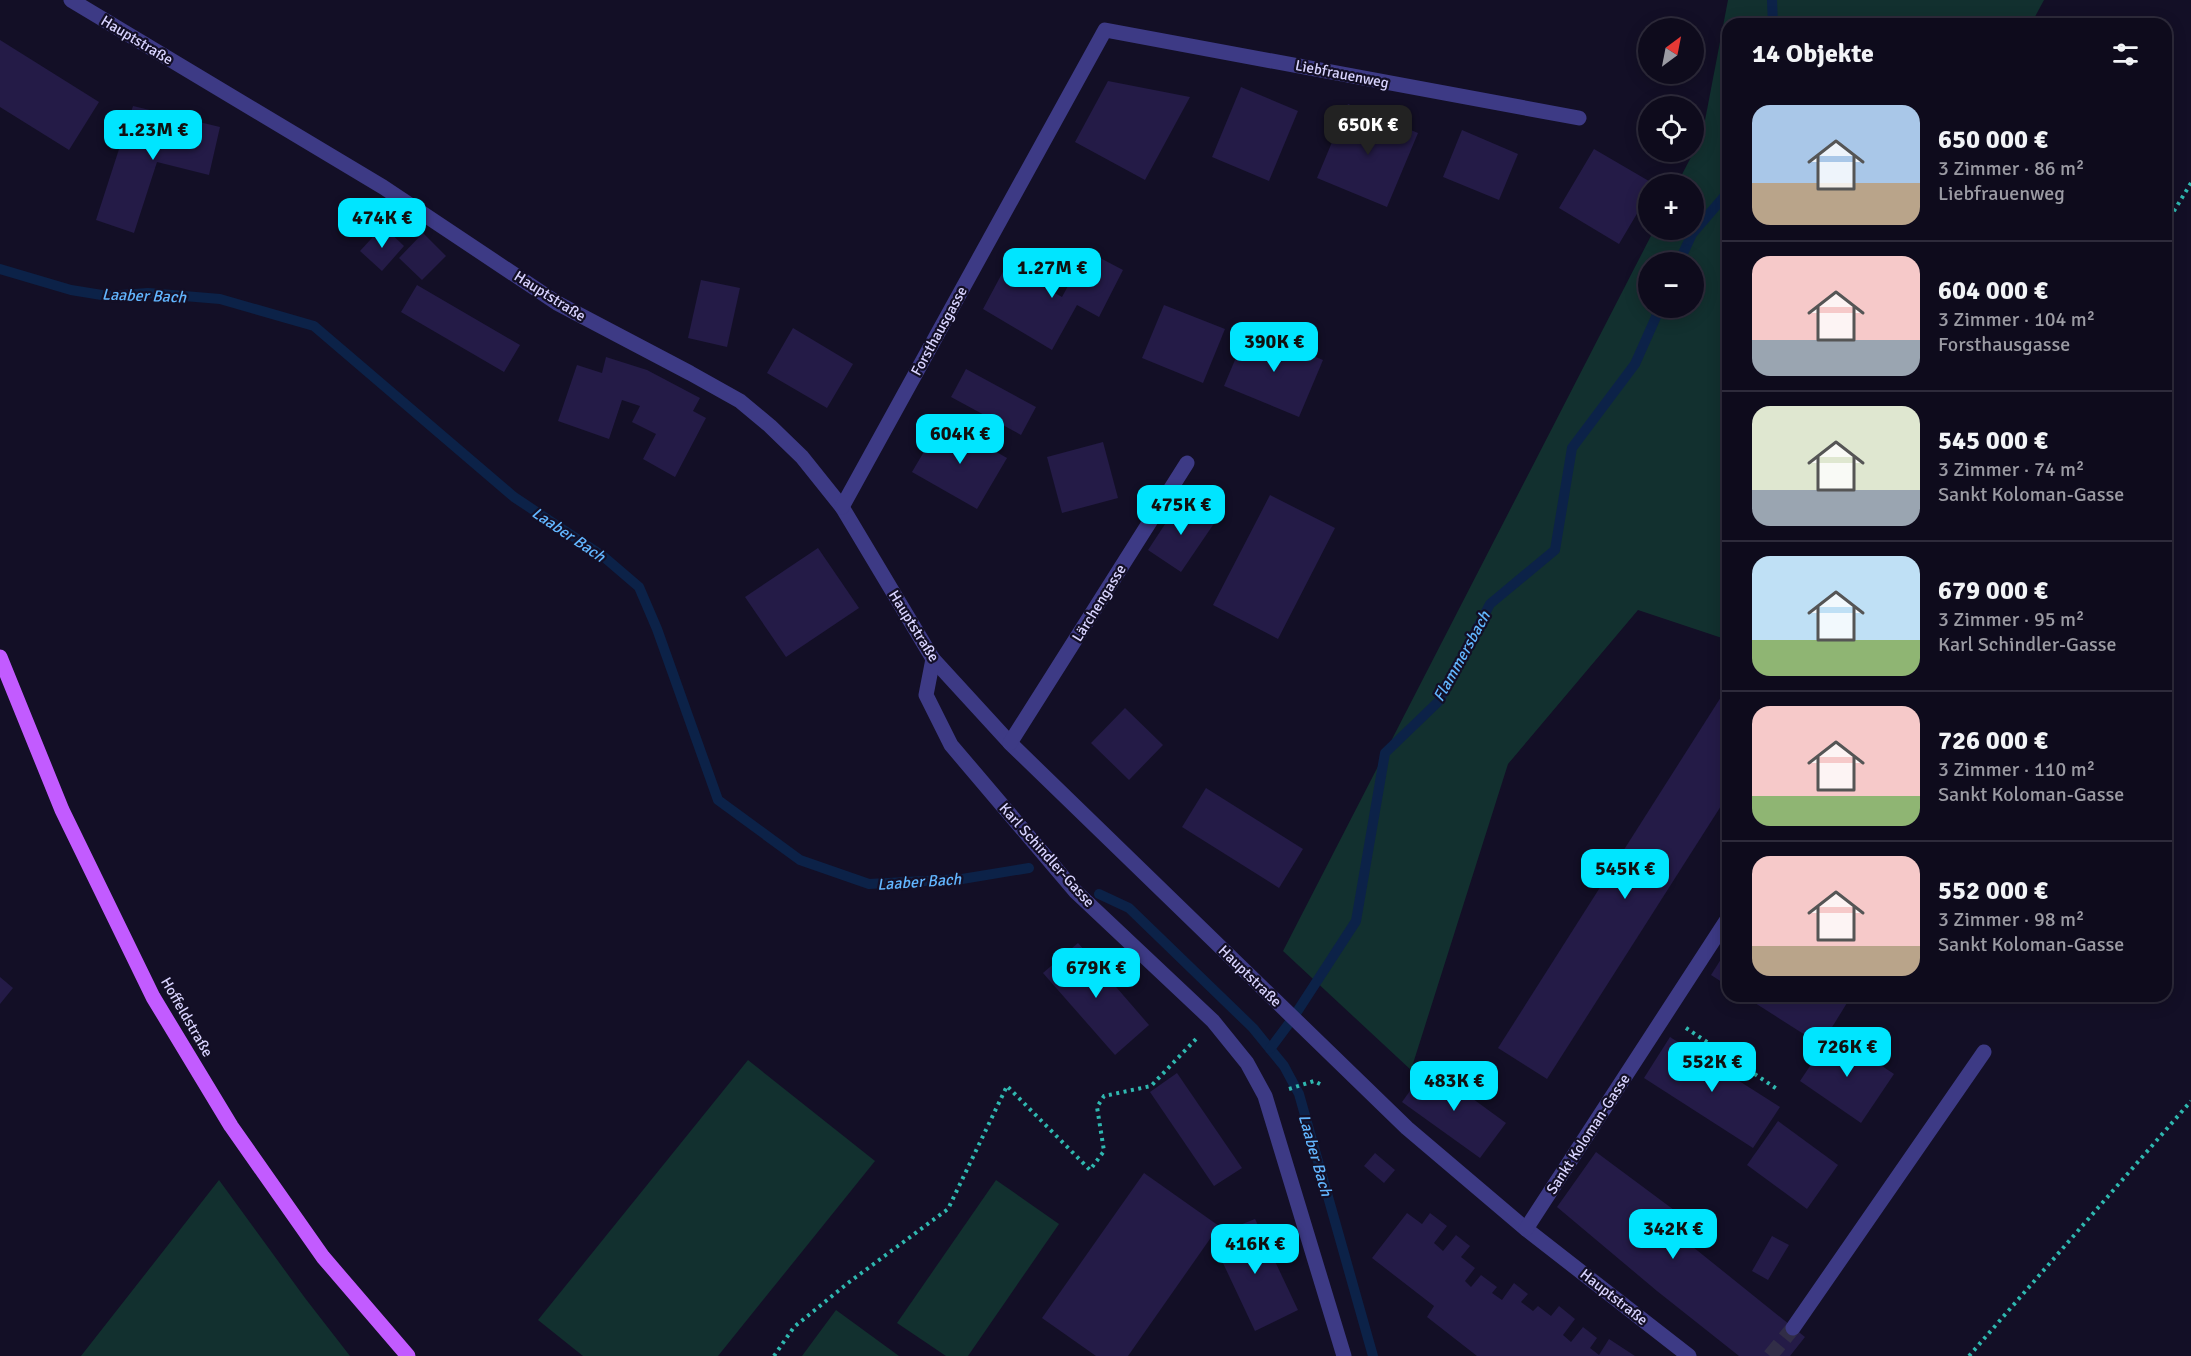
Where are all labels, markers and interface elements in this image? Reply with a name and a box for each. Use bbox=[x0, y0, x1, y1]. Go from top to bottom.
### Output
street label: Hauptstraße bbox=[98, 11, 176, 69]
north arrow bbox=[1638, 18, 1704, 84]
map controls bbox=[1638, 18, 1704, 318]
text: 14 Objekte bbox=[1752, 38, 1874, 70]
icon: filters bbox=[2109, 38, 2142, 71]
street label: Liebfrauenweg bbox=[1294, 56, 1390, 92]
button: locate bbox=[1638, 96, 1704, 162]
pin: 650K € bbox=[1319, 105, 1417, 156]
pin: 1.23M € bbox=[98, 110, 208, 161]
text: 650K € bbox=[1338, 112, 1398, 137]
text: 1.23M € bbox=[118, 117, 188, 142]
text: 650 000 € bbox=[1938, 124, 2048, 156]
icon: home bbox=[1800, 129, 1872, 201]
text: 3 Zimmer · 86 m² bbox=[1938, 156, 2084, 181]
button: + bbox=[1638, 174, 1704, 240]
text: Liebfrauenweg bbox=[1938, 181, 2065, 206]
pin: 474K € bbox=[333, 198, 431, 249]
text: 474K € bbox=[352, 205, 412, 230]
pin: 1.27M € bbox=[997, 248, 1107, 299]
button: − bbox=[1638, 252, 1704, 318]
text: 1.27M € bbox=[1017, 255, 1087, 280]
street label: Hauptstraße bbox=[511, 267, 589, 325]
text: 604 000 € bbox=[1938, 275, 2048, 307]
icon: home bbox=[1800, 280, 1872, 352]
street label: Forsthausgasse bbox=[907, 283, 971, 379]
water label: Laaber Bach bbox=[102, 285, 188, 308]
text: 3 Zimmer · 104 m² bbox=[1938, 307, 2095, 332]
pin: 390K € bbox=[1225, 322, 1323, 373]
text: 390K € bbox=[1244, 329, 1304, 354]
text: Forsthausgasse bbox=[1938, 332, 2070, 357]
pin: 604K € bbox=[911, 414, 1009, 465]
text: 604K € bbox=[930, 421, 990, 446]
text: 545 000 € bbox=[1938, 425, 2048, 457]
icon: home bbox=[1800, 430, 1872, 502]
text: 3 Zimmer · 74 m² bbox=[1938, 457, 2084, 482]
text: Sankt Koloman-Gasse bbox=[1938, 482, 2124, 507]
pin: 475K € bbox=[1132, 485, 1230, 536]
text: 475K € bbox=[1151, 492, 1211, 517]
water label: Laaber Bach bbox=[528, 503, 610, 567]
street label: Lärchengasse bbox=[1068, 561, 1130, 645]
text: 679 000 € bbox=[1938, 575, 2048, 607]
icon: home bbox=[1800, 580, 1872, 652]
street label: Hauptstraße bbox=[885, 587, 943, 665]
water label: Flammersbach bbox=[1429, 607, 1496, 705]
text: 3 Zimmer · 95 m² bbox=[1938, 607, 2084, 632]
text: Karl Schindler-Gasse bbox=[1938, 632, 2117, 657]
text: 726 000 € bbox=[1938, 725, 2048, 757]
icon: home bbox=[1800, 730, 1872, 802]
text: 3 Zimmer · 110 m² bbox=[1938, 757, 2095, 782]
text: Sankt Koloman-Gasse bbox=[1938, 782, 2124, 807]
street label: Karl Schindler-Gasse bbox=[995, 799, 1099, 911]
pin: 545K € bbox=[1576, 849, 1674, 900]
text: 545K € bbox=[1595, 856, 1655, 881]
water label: Laaber Bach bbox=[876, 869, 963, 895]
text: 552 000 € bbox=[1938, 875, 2048, 907]
icon: home bbox=[1800, 880, 1872, 952]
text: 3 Zimmer · 98 m² bbox=[1938, 907, 2084, 932]
text: Sankt Koloman-Gasse bbox=[1938, 932, 2124, 957]
street label: Hauptstraße bbox=[1215, 941, 1285, 1011]
pin: 679K € bbox=[1047, 948, 1145, 999]
text: 679K € bbox=[1066, 955, 1126, 980]
street label: Hoffeldstraße bbox=[157, 974, 217, 1060]
pin: 726K € bbox=[1798, 1027, 1896, 1078]
text: 726K € bbox=[1817, 1034, 1877, 1059]
pin: 552K € bbox=[1663, 1042, 1761, 1093]
text: 552K € bbox=[1682, 1049, 1742, 1074]
pin: 483K € bbox=[1405, 1061, 1503, 1112]
text: 483K € bbox=[1424, 1068, 1484, 1093]
street label: Sankt Koloman-Gasse bbox=[1542, 1071, 1634, 1197]
water label: Laaber Bach bbox=[1294, 1112, 1337, 1200]
pin: 342K € bbox=[1624, 1209, 1722, 1260]
text: 342K € bbox=[1643, 1216, 1703, 1241]
pin: 416K € bbox=[1206, 1224, 1304, 1275]
text: 416K € bbox=[1225, 1231, 1285, 1256]
street label: Hauptstraße bbox=[1577, 1265, 1651, 1329]

